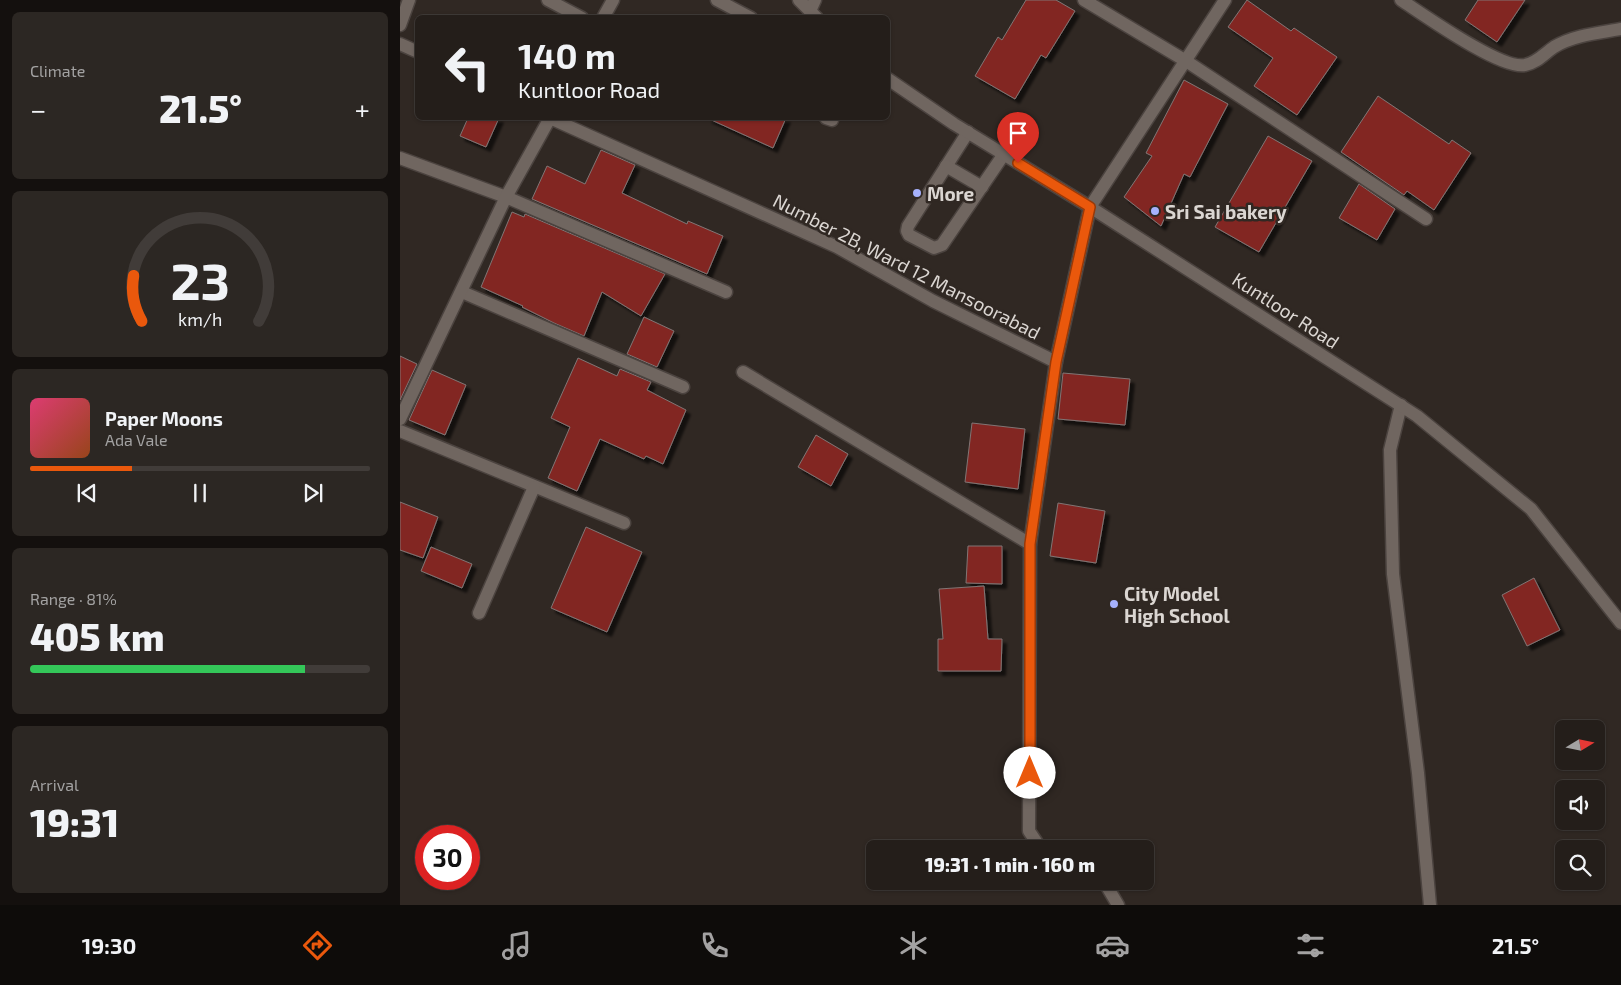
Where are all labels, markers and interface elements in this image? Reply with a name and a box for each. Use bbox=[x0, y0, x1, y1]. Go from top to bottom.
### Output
text: 140 m bbox=[518, 34, 616, 76]
icon: left bbox=[435, 35, 500, 100]
text: Climate bbox=[30, 61, 85, 80]
text: Kuntloor Road bbox=[518, 76, 660, 102]
text: 21.5° bbox=[159, 85, 242, 131]
text: − bbox=[30, 92, 46, 126]
text: + bbox=[355, 92, 370, 126]
pin bbox=[997, 112, 1039, 163]
icon: arrive bbox=[1004, 119, 1032, 147]
place label: More bbox=[927, 182, 975, 205]
marker: More bbox=[911, 187, 923, 199]
street label: Number 2B, Ward 12 Mansoorabad bbox=[769, 188, 1045, 344]
place label: Sri Sai bakery bbox=[1165, 200, 1287, 224]
marker: Sri Sai bakery bbox=[1149, 205, 1161, 217]
text: 23 bbox=[170, 248, 230, 310]
street label: Kuntloor Road bbox=[1228, 267, 1344, 353]
text: km/h bbox=[178, 308, 222, 330]
text: Paper Moons bbox=[105, 407, 223, 430]
text: Ada Vale bbox=[105, 430, 168, 449]
icon: previous bbox=[73, 479, 101, 507]
icon: pause bbox=[186, 479, 214, 507]
icon: next bbox=[299, 479, 327, 507]
place label: City Model High School bbox=[1124, 582, 1231, 627]
text: Range · 81% bbox=[30, 589, 117, 608]
marker: City Model High School bbox=[1108, 598, 1120, 610]
text: 405 km bbox=[30, 613, 164, 659]
north arrow bbox=[1555, 720, 1605, 770]
map controls bbox=[1555, 720, 1605, 890]
position arrow bbox=[1003, 746, 1055, 798]
text: Arrival bbox=[30, 775, 79, 794]
button: sound bbox=[1555, 780, 1605, 830]
text: 19:31 bbox=[30, 799, 119, 845]
speed limit sign: 30 bbox=[415, 825, 480, 890]
button: search bbox=[1555, 840, 1605, 890]
text: 19:31 · 1 min · 160 m bbox=[925, 853, 1095, 876]
icon: directions bbox=[300, 928, 335, 963]
icon: music bbox=[499, 928, 534, 963]
icon: phone bbox=[697, 928, 732, 963]
icon: climate bbox=[896, 928, 931, 963]
icon: car bbox=[1095, 928, 1130, 963]
icon: filters bbox=[1293, 928, 1328, 963]
text: 19:30 bbox=[82, 932, 136, 958]
text: 21.5° bbox=[1492, 932, 1539, 958]

